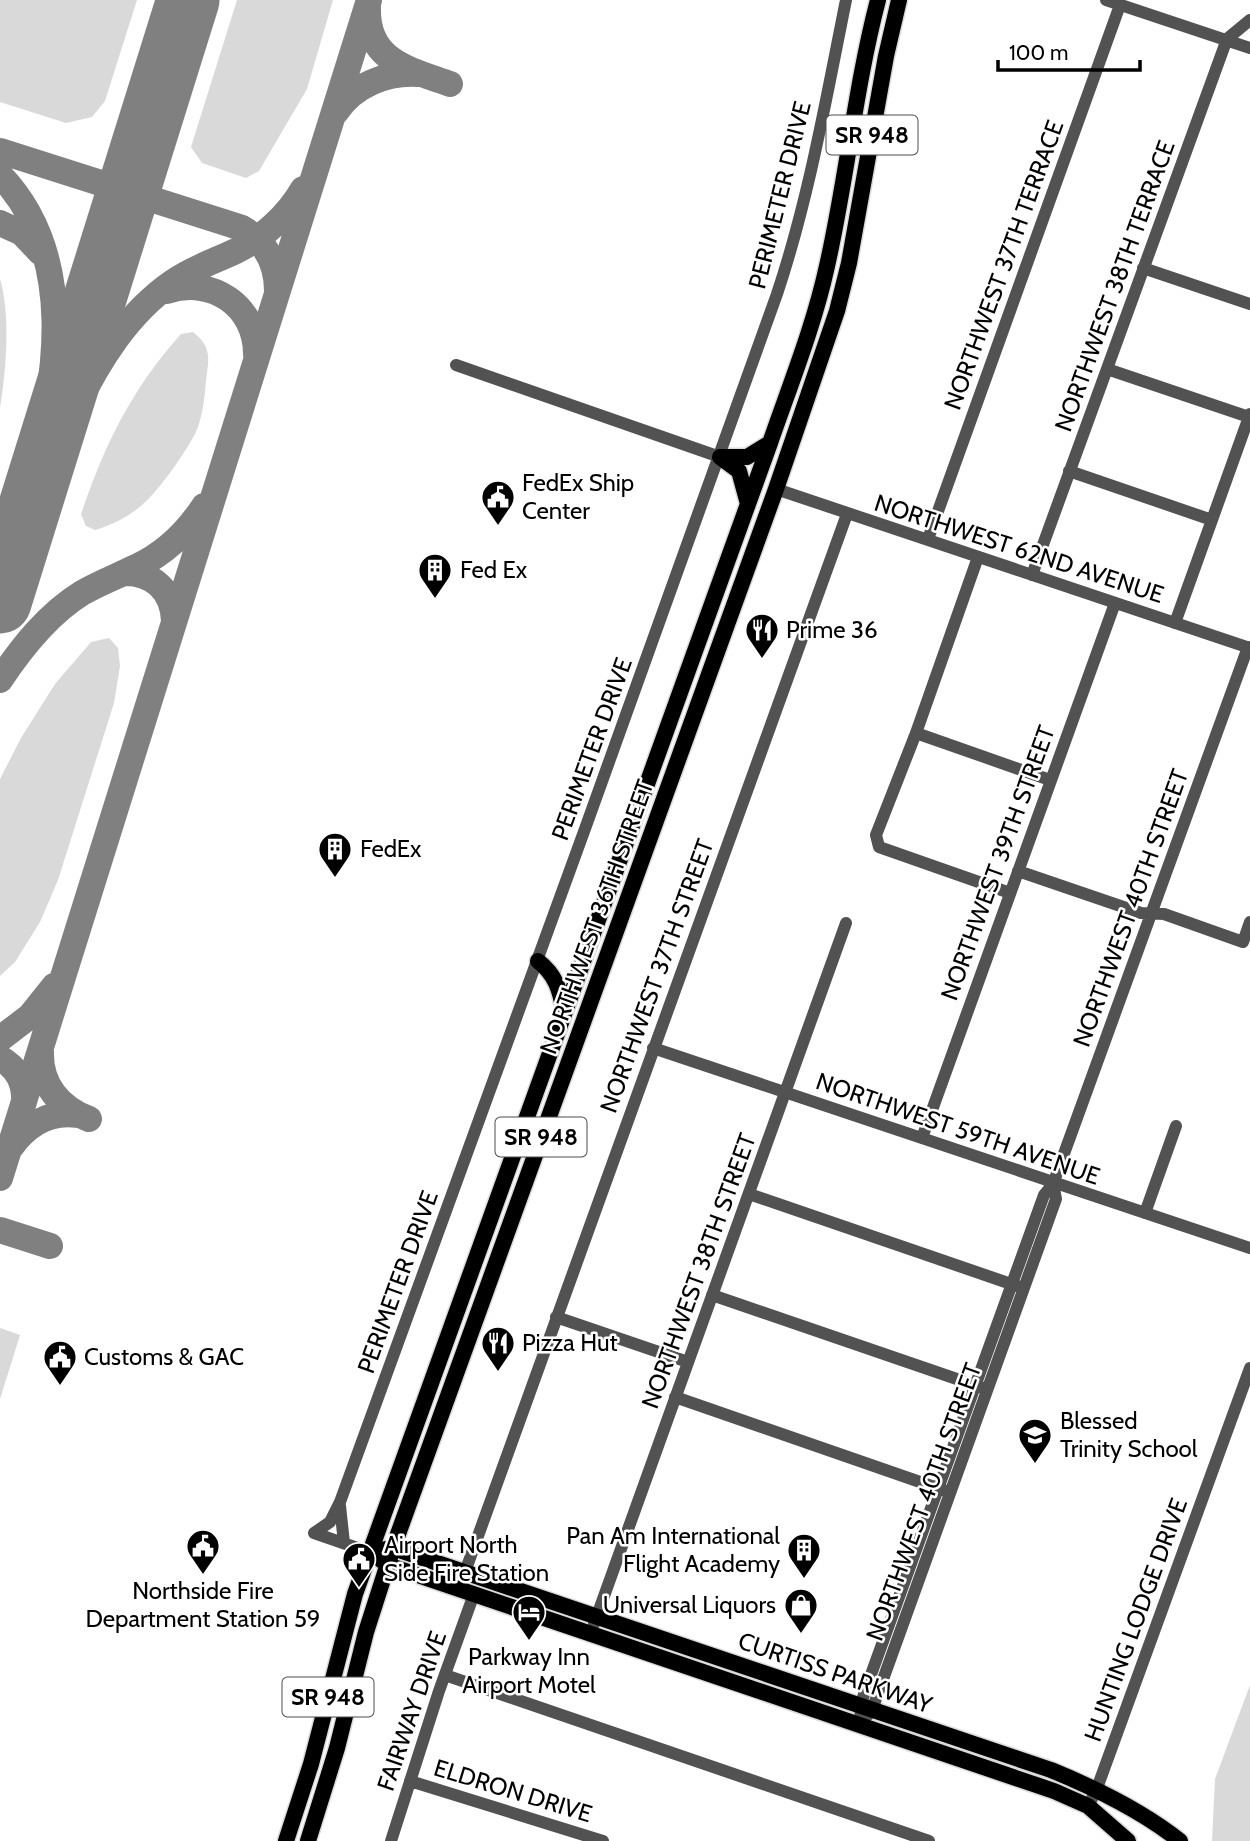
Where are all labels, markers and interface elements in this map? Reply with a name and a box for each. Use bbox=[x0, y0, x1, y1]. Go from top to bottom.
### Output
scale bar bbox=[998, 28, 1140, 72]
text: 100 m bbox=[1009, 40, 1068, 65]
street label: PERIMETER DRIVE bbox=[742, 98, 817, 292]
road number: SR 948 bbox=[826, 116, 917, 154]
street label: NORTHWEST 37TH TERRACE bbox=[938, 116, 1069, 413]
street label: NORTHWEST 38TH TERRACE bbox=[1048, 136, 1181, 435]
place label: FedEx Ship Center bbox=[522, 468, 634, 525]
public building icon: FedEx Ship Center bbox=[479, 478, 517, 527]
street label: NORTHWEST 62ND AVENUE bbox=[871, 488, 1168, 609]
building icon: Fed Ex bbox=[416, 551, 454, 600]
place label: Fed Ex bbox=[460, 555, 528, 584]
restaurant icon: Prime 36 bbox=[743, 611, 781, 660]
place label: Prime 36 bbox=[786, 615, 878, 644]
street label: PERIMETER DRIVE bbox=[545, 654, 638, 844]
street label: NORTHWEST 39TH STREET bbox=[934, 721, 1061, 1004]
street label: NORTHWEST 40TH STREET bbox=[1067, 765, 1194, 1051]
street label: NORTHWEST 36TH STREET bbox=[533, 776, 660, 1058]
building icon: FedEx bbox=[316, 830, 354, 879]
place label: FedEx bbox=[360, 834, 422, 863]
street label: NORTHWEST 37TH STREET bbox=[594, 835, 720, 1116]
street label: NORTHWEST 59TH AVENUE bbox=[812, 1066, 1104, 1191]
road number: SR 948 bbox=[496, 1118, 586, 1156]
street label: NORTHWEST 38TH STREET bbox=[635, 1129, 762, 1412]
street label: PERIMETER DRIVE bbox=[351, 1187, 444, 1377]
restaurant icon: Pizza Hut bbox=[479, 1324, 517, 1373]
place label: Pizza Hut bbox=[522, 1328, 618, 1357]
public building icon: Customs & GAC bbox=[41, 1338, 79, 1387]
place label: Customs & GAC bbox=[84, 1342, 244, 1371]
street label: NORTHWEST 40TH STREET bbox=[860, 1359, 987, 1645]
place label: Blessed Trinity School bbox=[1060, 1406, 1198, 1463]
school or university icon: Blessed Trinity School bbox=[1016, 1416, 1054, 1465]
street label: HUNTING LODGE DRIVE bbox=[1078, 1494, 1193, 1745]
place label: Pan Am International Flight Academy bbox=[566, 1521, 780, 1578]
public building icon: Northside Fire Department Station 59 bbox=[184, 1527, 222, 1576]
place label: Airport North Side Fire Station bbox=[384, 1530, 549, 1587]
building icon: Pan Am International Flight Academy bbox=[785, 1531, 823, 1580]
public building icon: Airport North Side Fire Station bbox=[340, 1540, 378, 1589]
place label: Northside Fire Department Station 59 bbox=[85, 1576, 321, 1633]
shop icon: Universal Liquors bbox=[782, 1586, 820, 1635]
place label: Universal Liquors bbox=[603, 1590, 776, 1619]
hotel icon: Parkway Inn Airport Motel bbox=[510, 1593, 548, 1642]
street label: CURTISS PARKWAY bbox=[734, 1626, 936, 1719]
street label: FAIRWAY DRIVE bbox=[371, 1627, 452, 1794]
place label: Parkway Inn Airport Motel bbox=[462, 1642, 596, 1699]
road number: SR 948 bbox=[282, 1678, 374, 1716]
street label: ELDRON DRIVE bbox=[430, 1753, 596, 1828]

